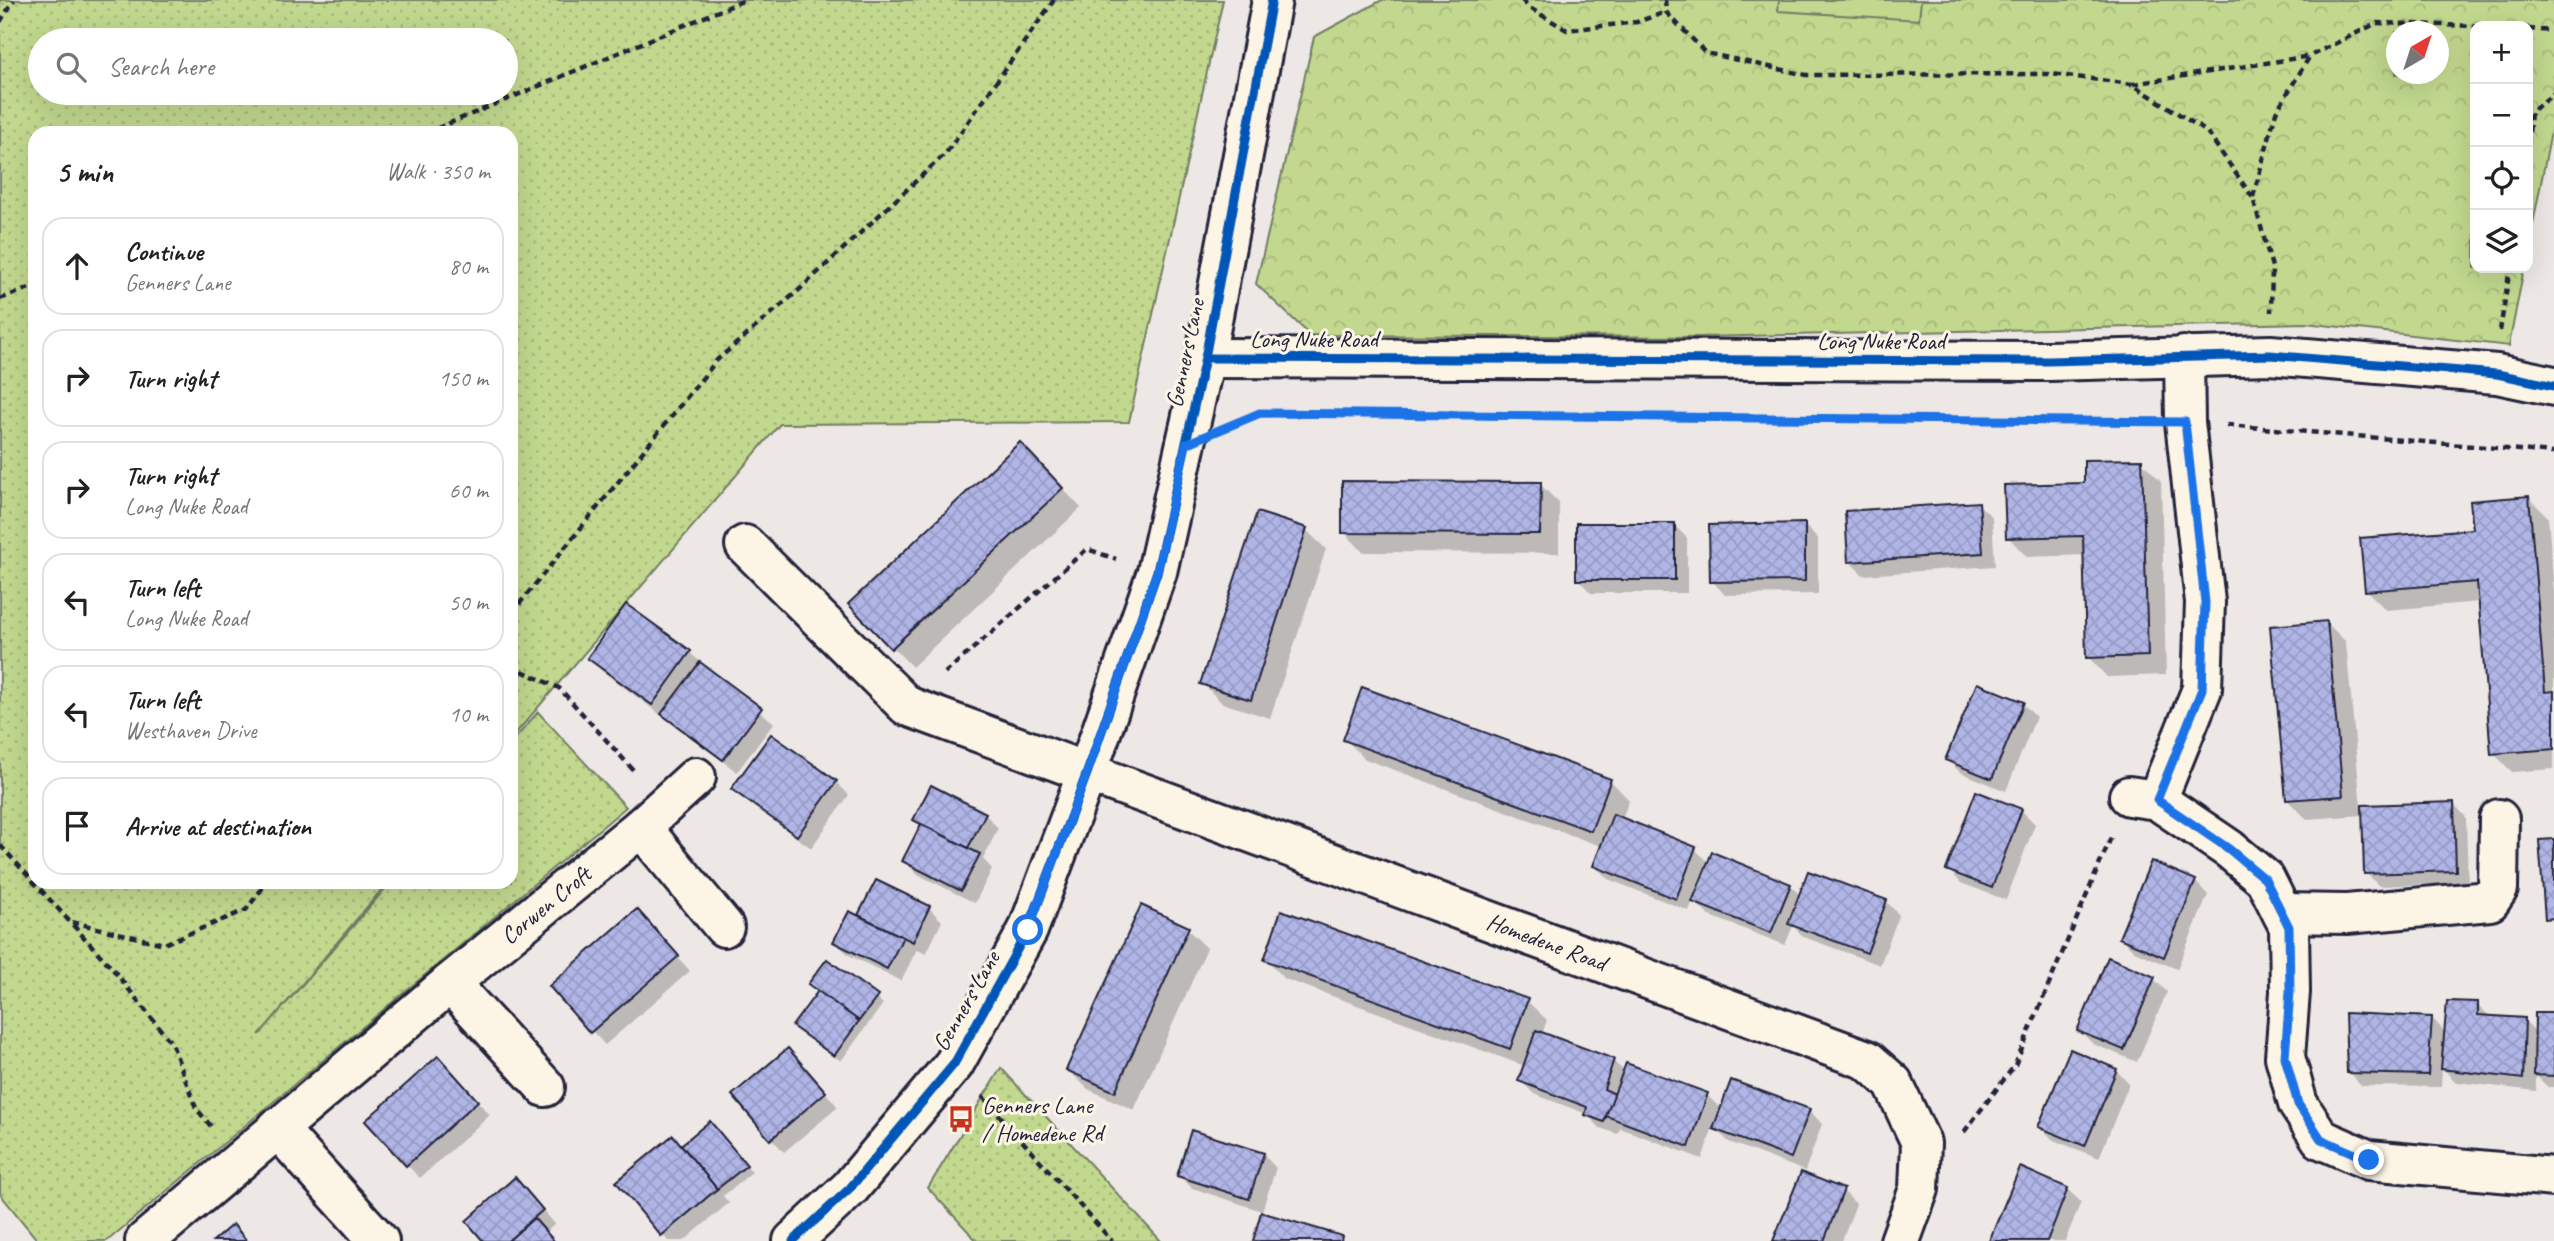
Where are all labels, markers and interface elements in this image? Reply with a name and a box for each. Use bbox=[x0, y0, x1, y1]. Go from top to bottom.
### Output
north arrow bbox=[2386, 21, 2449, 84]
map controls bbox=[2470, 21, 2533, 273]
button: + bbox=[2470, 21, 2533, 84]
search box bbox=[28, 28, 518, 105]
icon: search bbox=[52, 48, 90, 86]
text: Search here bbox=[108, 50, 214, 83]
button: − bbox=[2470, 84, 2533, 147]
button: locate bbox=[2470, 147, 2533, 210]
text: 5 min bbox=[56, 153, 113, 191]
text: Walk · 350 m bbox=[386, 157, 490, 186]
button: layers bbox=[2470, 210, 2533, 273]
text: Continue bbox=[125, 235, 203, 268]
icon: ahead bbox=[58, 247, 96, 285]
text: 80 m bbox=[449, 252, 488, 281]
text: Genners Lane bbox=[125, 268, 231, 297]
street label: Genners Lane bbox=[1159, 294, 1212, 410]
street label: Long Nuke Road bbox=[1250, 324, 1382, 354]
street label: Long Nuke Road bbox=[1817, 326, 1949, 356]
icon: right bbox=[58, 359, 96, 397]
text: Turn right bbox=[125, 362, 216, 395]
text: 150 m bbox=[439, 364, 488, 393]
text: Turn right bbox=[125, 459, 216, 492]
icon: right bbox=[58, 471, 96, 509]
text: 60 m bbox=[449, 476, 488, 505]
text: Long Nuke Road bbox=[125, 492, 248, 521]
text: Turn left bbox=[125, 571, 200, 604]
icon: left bbox=[58, 583, 96, 621]
text: 50 m bbox=[449, 588, 488, 617]
text: Long Nuke Road bbox=[125, 604, 248, 633]
text: Turn left bbox=[125, 683, 200, 716]
icon: left bbox=[58, 695, 96, 733]
text: 10 m bbox=[449, 700, 488, 729]
text: Westhaven Drive bbox=[125, 716, 257, 745]
icon: arrive bbox=[58, 807, 96, 845]
text: Arrive at destination bbox=[125, 810, 311, 843]
street label: Corwen Croft bbox=[494, 858, 598, 951]
street label: Homedene Road bbox=[1483, 906, 1614, 979]
route start bbox=[1012, 914, 1043, 945]
street label: Genners Lane bbox=[925, 944, 1008, 1056]
place label: Genners Lane / Homedene Rd bbox=[982, 1090, 1106, 1148]
bus stop icon: Genners Lane / Homedene Rd bbox=[946, 1104, 976, 1134]
route end bbox=[2353, 1144, 2384, 1175]

